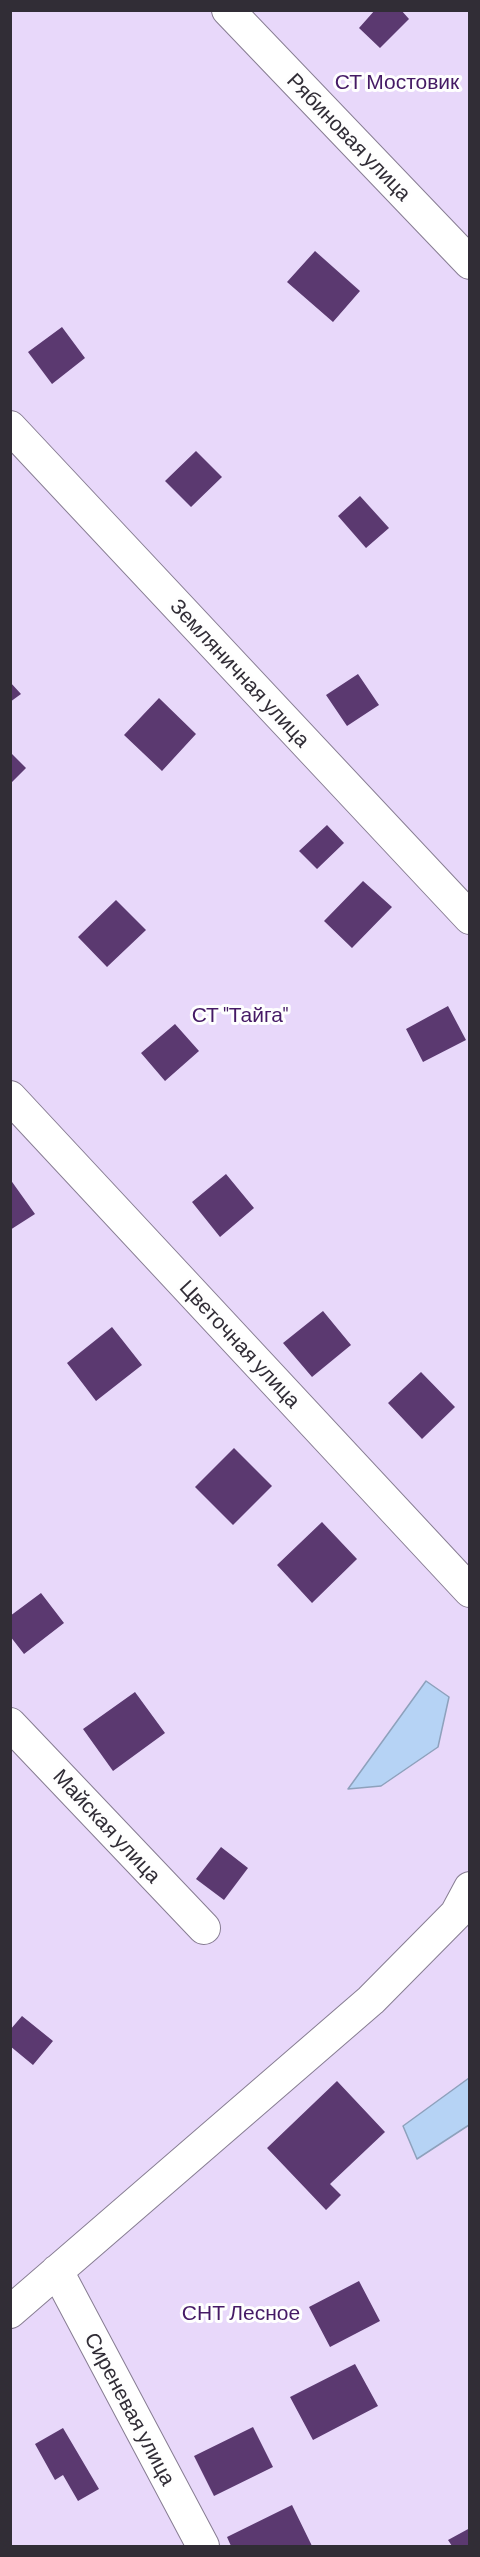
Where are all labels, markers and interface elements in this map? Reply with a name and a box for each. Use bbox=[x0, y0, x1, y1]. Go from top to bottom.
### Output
street label: Рябиновая улица bbox=[282, 68, 416, 206]
park label: СТ Мостовик bbox=[335, 69, 459, 95]
street label: Земляничная улица bbox=[165, 594, 315, 752]
park label: СТ "Тайга" bbox=[192, 1002, 288, 1028]
street label: Цветочная улица bbox=[174, 1275, 306, 1413]
street label: Майская улица bbox=[48, 1764, 166, 1888]
park label: СНТ Лесное bbox=[182, 2300, 300, 2326]
street label: Сиреневая улица bbox=[79, 2328, 181, 2490]

